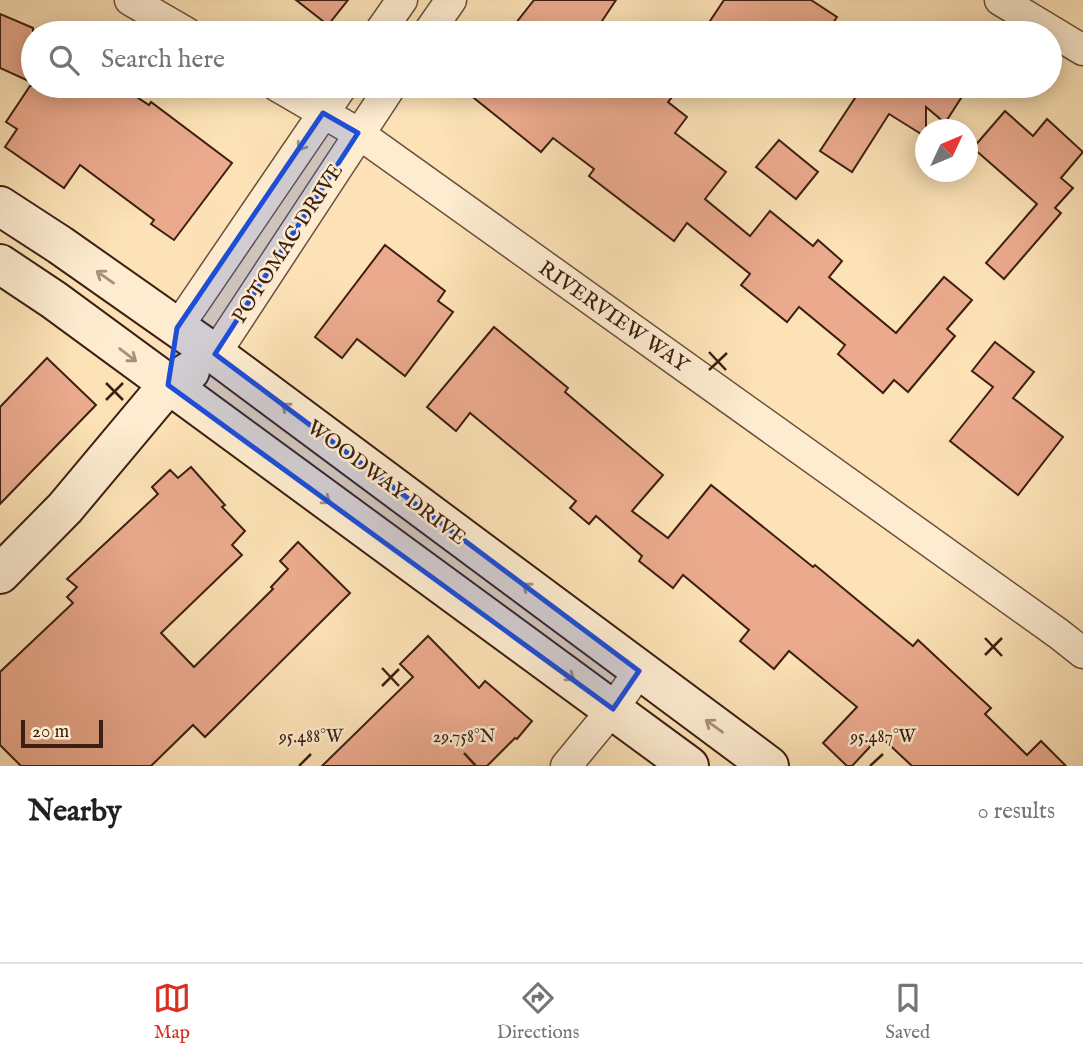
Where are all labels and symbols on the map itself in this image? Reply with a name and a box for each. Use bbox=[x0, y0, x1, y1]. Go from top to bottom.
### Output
north arrow bbox=[915, 119, 978, 182]
one-way arrow bbox=[297, 132, 311, 151]
street label: POTOMAC DRIVE bbox=[227, 159, 350, 329]
street label: RIVERVIEW WAY bbox=[533, 255, 695, 380]
one-way arrow bbox=[96, 270, 115, 284]
one-way arrow bbox=[119, 348, 137, 363]
one-way arrow bbox=[281, 403, 300, 417]
street label: WOODWAY DRIVE bbox=[301, 414, 471, 552]
one-way arrow bbox=[313, 490, 331, 505]
one-way arrow bbox=[522, 583, 541, 597]
one-way arrow bbox=[556, 667, 575, 682]
scale bar bbox=[21, 717, 103, 749]
one-way arrow bbox=[705, 718, 724, 733]
text: 95.488°W bbox=[278, 726, 344, 749]
text: 29.758°N bbox=[433, 726, 496, 749]
text: 95.487°W bbox=[849, 726, 917, 749]

